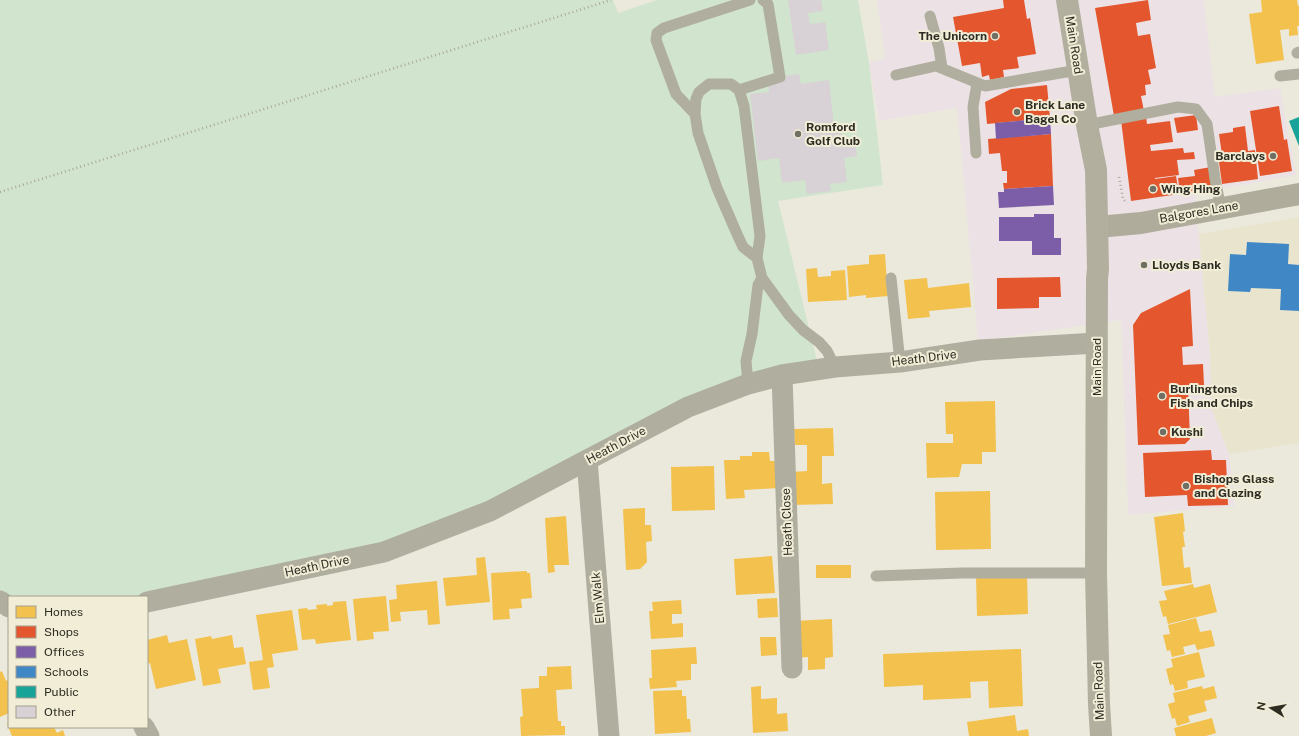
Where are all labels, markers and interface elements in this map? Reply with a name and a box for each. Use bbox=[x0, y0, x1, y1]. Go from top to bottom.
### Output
street label: Main Road bbox=[1063, 15, 1085, 75]
place label: The Unicorn bbox=[918, 29, 987, 43]
marker: The Unicorn bbox=[990, 31, 1000, 41]
place label: Brick Lane Bagel Co bbox=[1025, 98, 1085, 126]
marker: Brick Lane Bagel Co bbox=[1012, 107, 1022, 117]
place label: Romford Golf Club bbox=[806, 120, 860, 148]
marker: Romford Golf Club bbox=[793, 129, 803, 139]
place label: Barclays bbox=[1215, 149, 1265, 163]
marker: Barclays bbox=[1268, 151, 1278, 161]
place label: Wing Hing bbox=[1161, 182, 1221, 196]
marker: Wing Hing bbox=[1148, 184, 1158, 194]
street label: Balgores Lane bbox=[1158, 198, 1240, 226]
place label: Lloyds Bank bbox=[1152, 258, 1221, 272]
marker: Lloyds Bank bbox=[1139, 260, 1149, 270]
street label: Main Road bbox=[1090, 338, 1104, 396]
street label: Heath Drive bbox=[891, 347, 958, 369]
place label: Burlingtons Fish and Chips bbox=[1170, 382, 1253, 410]
marker: Burlingtons Fish and Chips bbox=[1157, 391, 1167, 401]
street label: Heath Drive bbox=[584, 423, 648, 467]
place label: Kushi bbox=[1171, 425, 1203, 439]
marker: Kushi bbox=[1158, 427, 1168, 437]
place label: Bishops Glass and Glazing bbox=[1194, 472, 1274, 500]
marker: Bishops Glass and Glazing bbox=[1181, 481, 1191, 491]
street label: Heath Close bbox=[779, 488, 795, 556]
street label: Heath Drive bbox=[284, 552, 351, 580]
street label: Elm Walk bbox=[589, 571, 607, 624]
legend bbox=[8, 596, 148, 728]
text: Homes bbox=[44, 605, 83, 619]
text: Shops bbox=[44, 625, 79, 639]
text: Offices bbox=[44, 645, 84, 659]
street label: Main Road bbox=[1091, 662, 1107, 720]
text: Schools bbox=[44, 665, 89, 679]
text: Public bbox=[44, 685, 79, 699]
north arrow bbox=[1251, 688, 1291, 728]
text: N bbox=[1254, 701, 1268, 711]
text: Other bbox=[44, 705, 76, 719]

